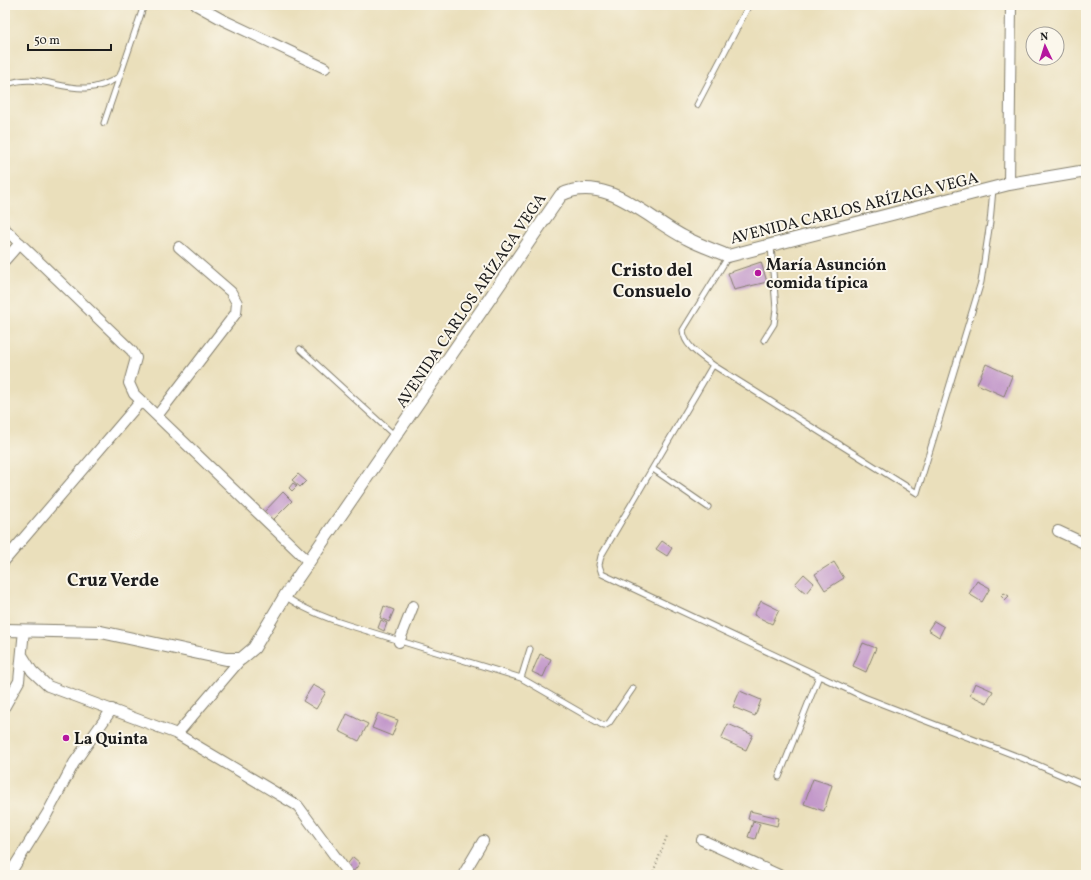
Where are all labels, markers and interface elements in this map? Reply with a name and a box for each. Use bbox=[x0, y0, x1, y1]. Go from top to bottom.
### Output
scale bar bbox=[28, 26, 111, 52]
north arrow bbox=[1025, 26, 1065, 66]
text: N bbox=[1040, 30, 1049, 45]
text: 50 m bbox=[34, 33, 60, 49]
street label: AVENIDA CARLOS ARÍZAGA VEGA bbox=[728, 167, 981, 250]
street label: AVENIDA CARLOS ARÍZAGA VEGA bbox=[391, 189, 552, 413]
place label: María Asunción comida típica bbox=[766, 255, 887, 295]
district label: Cristo del Consuelo bbox=[611, 259, 693, 305]
marker: María Asunción comida típica bbox=[753, 268, 763, 278]
district label: Cruz Verde bbox=[67, 569, 159, 594]
place label: La Quinta bbox=[74, 729, 148, 751]
marker: La Quinta bbox=[61, 733, 71, 743]

